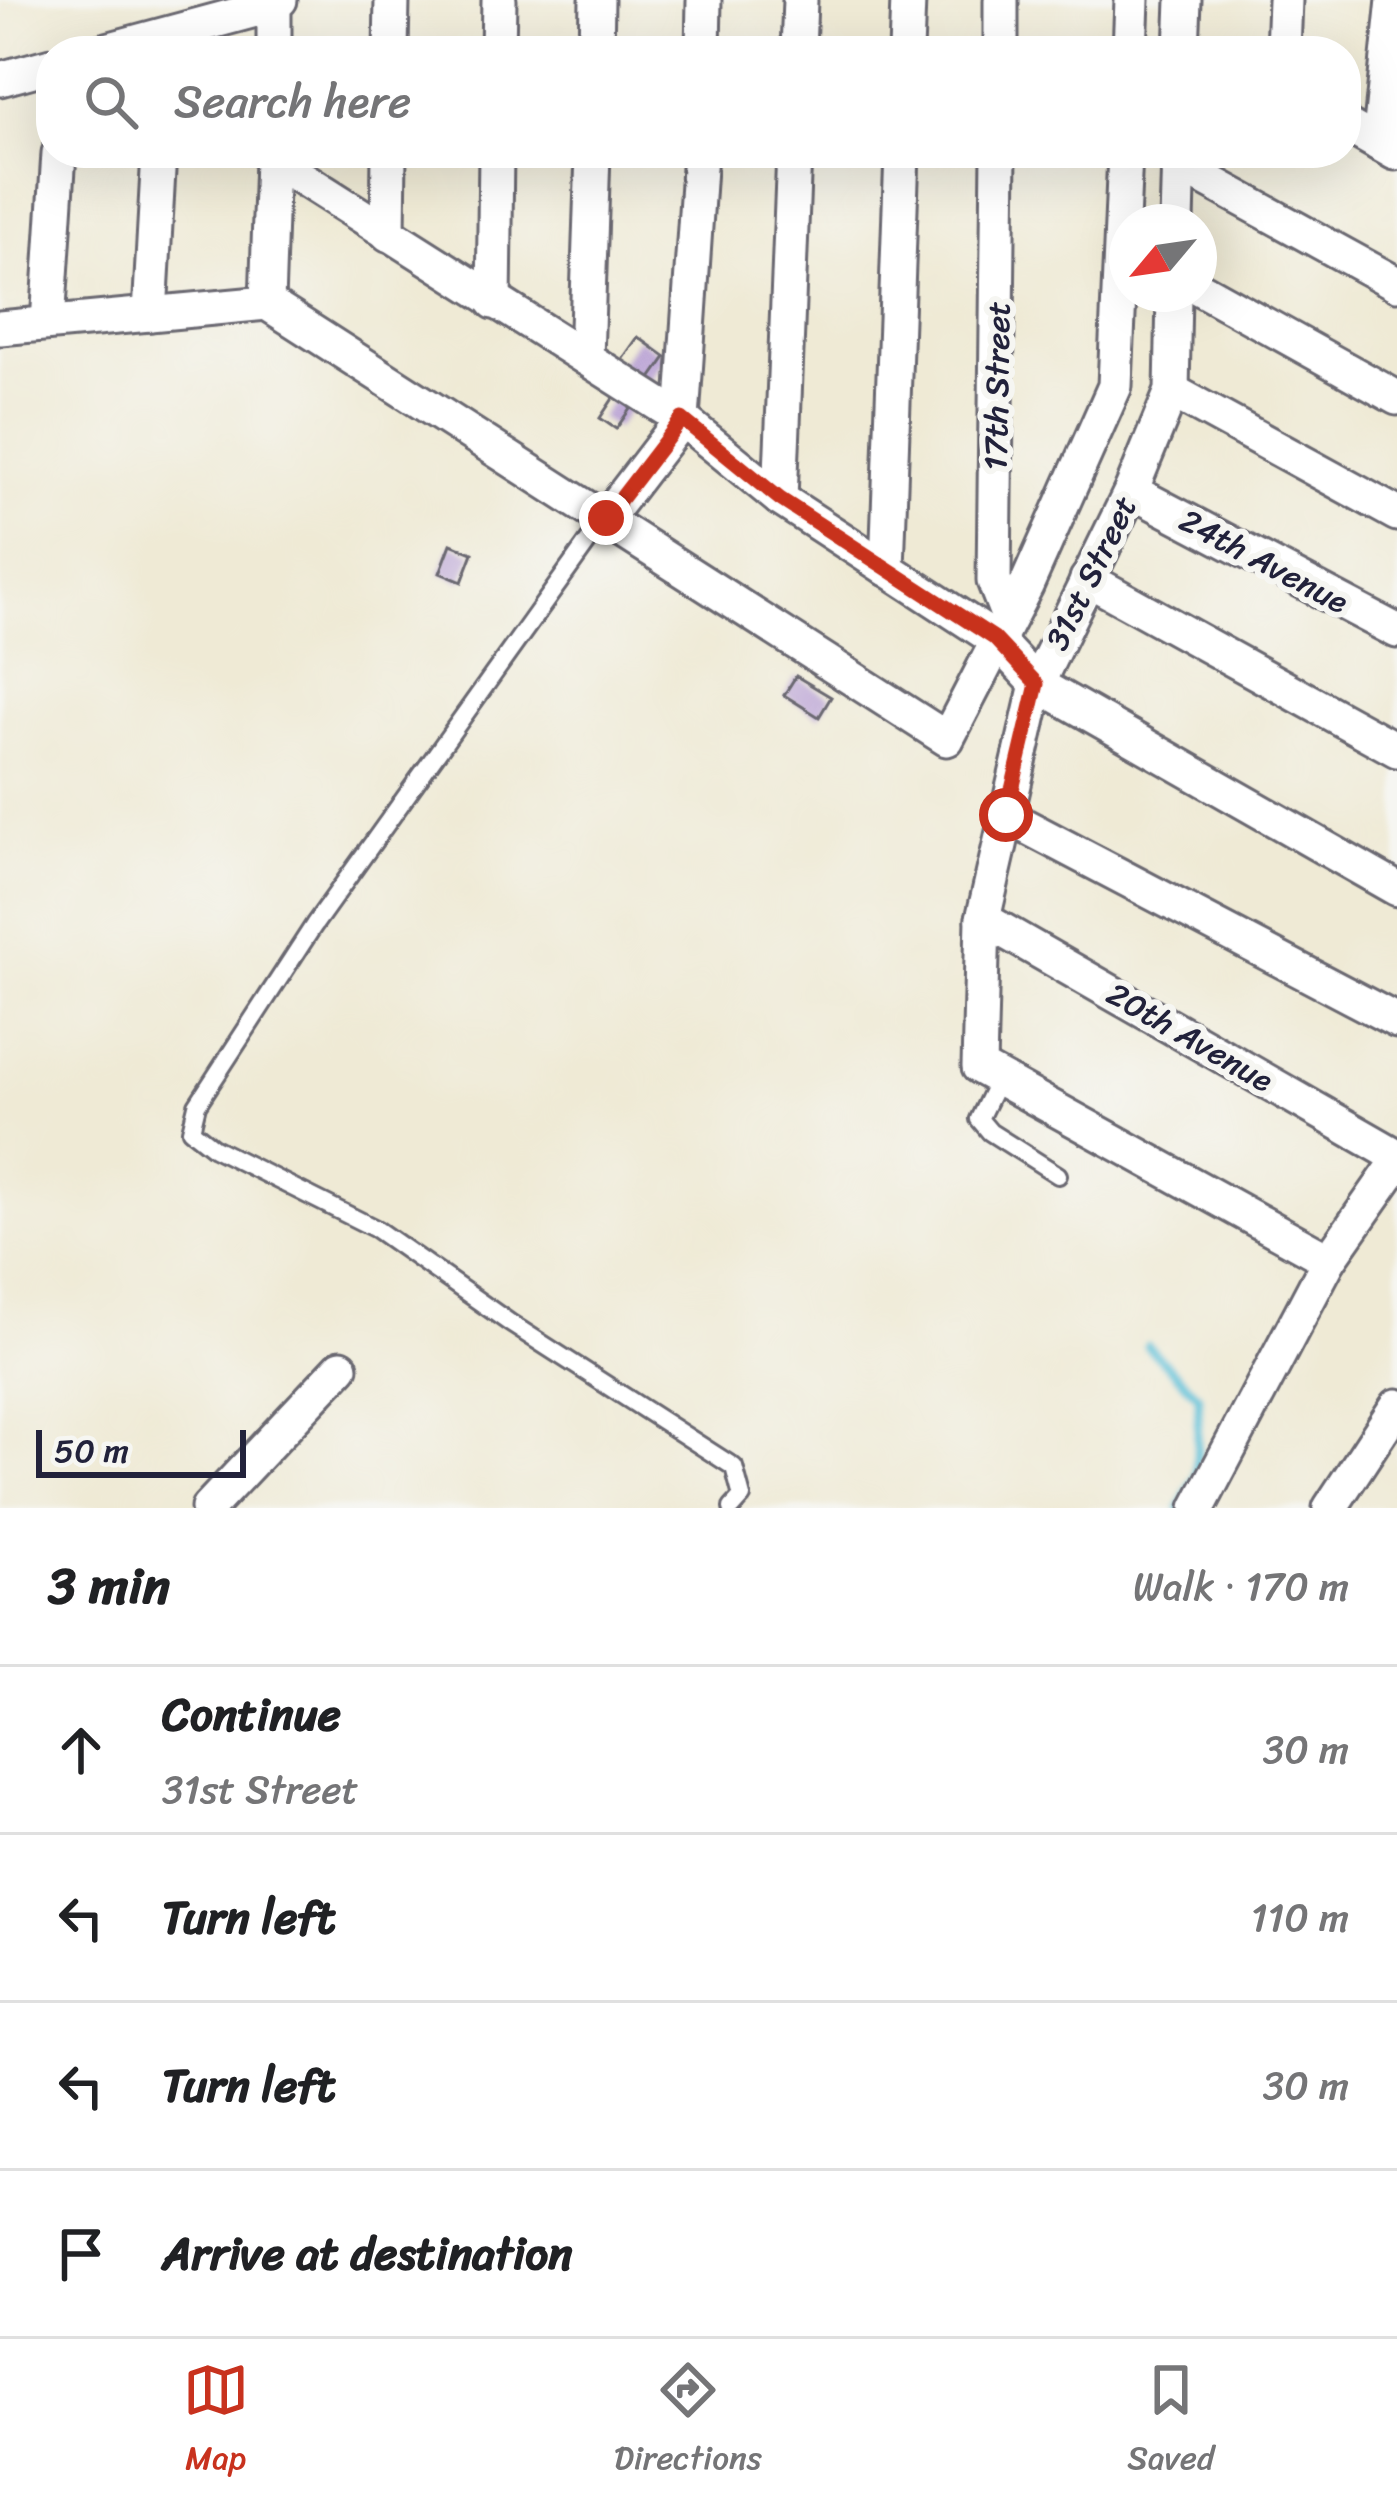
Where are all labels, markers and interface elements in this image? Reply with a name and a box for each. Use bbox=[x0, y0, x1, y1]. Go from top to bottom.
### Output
search box bbox=[36, 36, 1361, 168]
text: Search here bbox=[174, 62, 411, 142]
icon: search bbox=[78, 69, 144, 135]
north arrow bbox=[1109, 204, 1217, 312]
street label: 17th Street bbox=[967, 301, 1027, 471]
street label: 31st Street bbox=[1028, 486, 1154, 660]
route end bbox=[579, 491, 633, 545]
street label: 24th Avenue bbox=[1169, 492, 1359, 630]
route start bbox=[979, 788, 1033, 842]
street label: 20th Avenue bbox=[1095, 966, 1285, 1109]
text: 50 m bbox=[54, 1422, 129, 1480]
scale bar bbox=[36, 1424, 246, 1477]
text: 3 min bbox=[48, 1541, 170, 1631]
text: Walk · 170 m bbox=[1133, 1552, 1349, 1621]
text: Continue bbox=[162, 1675, 341, 1755]
text: 30 m bbox=[1263, 1715, 1349, 1784]
icon: ahead bbox=[48, 1717, 114, 1783]
text: 31st Street bbox=[162, 1755, 359, 1824]
text: Turn left bbox=[162, 1878, 335, 1958]
text: 110 m bbox=[1251, 1883, 1349, 1952]
icon: left bbox=[48, 1885, 114, 1951]
text: Turn left bbox=[162, 2046, 335, 2126]
text: 30 m bbox=[1263, 2051, 1349, 2120]
icon: left bbox=[48, 2053, 114, 2119]
text: Arrive at destination bbox=[162, 2214, 572, 2294]
icon: arrive bbox=[48, 2221, 114, 2287]
tab: Map bbox=[183, 2357, 249, 2487]
tab: Directions bbox=[614, 2357, 762, 2487]
tab: Saved bbox=[1127, 2357, 1214, 2487]

